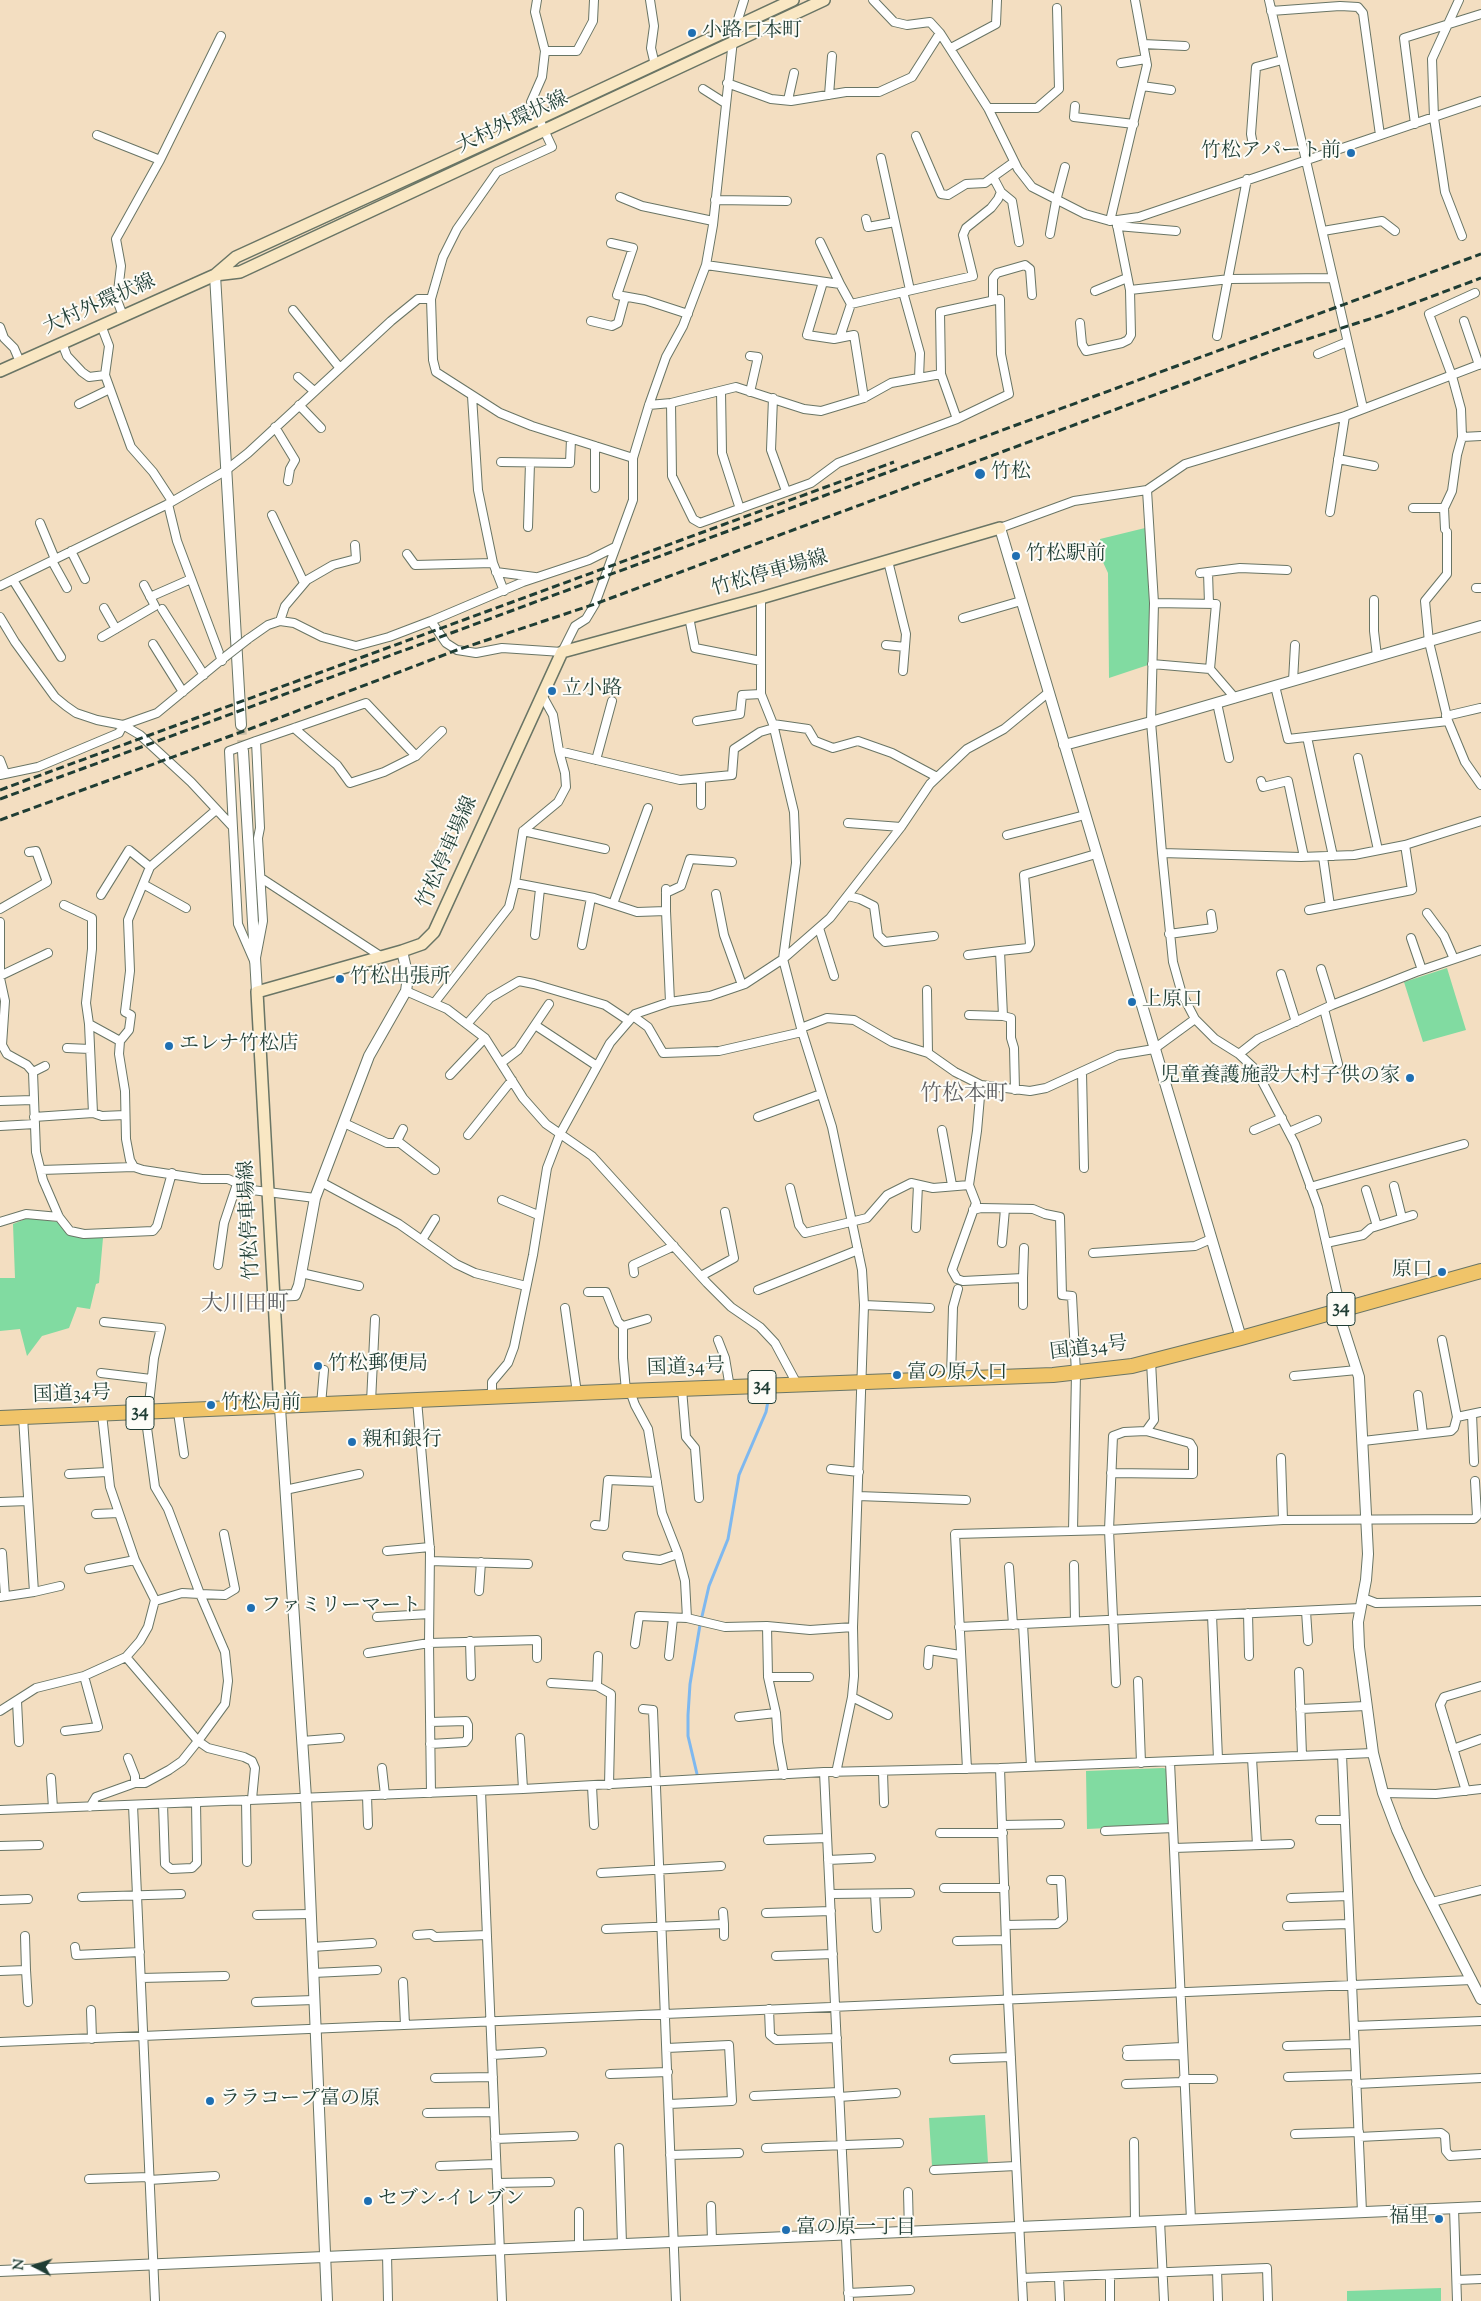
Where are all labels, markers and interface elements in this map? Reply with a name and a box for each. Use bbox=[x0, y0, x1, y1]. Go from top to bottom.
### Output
place label: 小路口本町 bbox=[702, 21, 802, 45]
marker: 小路口本町 bbox=[686, 27, 698, 39]
street label: 大村外環状線 bbox=[454, 88, 572, 160]
place label: 竹松アパート前 bbox=[1201, 141, 1341, 165]
marker: 竹松アパート前 bbox=[1345, 147, 1357, 159]
street label: 大村外環状線 bbox=[40, 271, 160, 341]
place label: 竹松 bbox=[991, 462, 1031, 486]
marker: 竹松 bbox=[973, 467, 987, 481]
place label: 竹松駅前 bbox=[1026, 544, 1106, 568]
street label: 竹松停車場線 bbox=[709, 547, 831, 603]
marker: 竹松駅前 bbox=[1010, 550, 1022, 562]
place label: 立小路 bbox=[562, 679, 622, 703]
marker: 立小路 bbox=[546, 685, 558, 697]
street label: 竹松停車場線 bbox=[414, 793, 484, 913]
place label: 竹松出張所 bbox=[350, 967, 450, 991]
marker: 竹松出張所 bbox=[334, 973, 346, 985]
place label: 上原口 bbox=[1142, 990, 1202, 1014]
marker: 上原口 bbox=[1126, 996, 1138, 1008]
place label: エレナ竹松店 bbox=[179, 1034, 299, 1058]
marker: エレナ竹松店 bbox=[163, 1040, 175, 1052]
place label: 児童養護施設大村子供の家 bbox=[1160, 1066, 1400, 1090]
marker: 児童養護施設大村子供の家 bbox=[1404, 1072, 1416, 1084]
district label: 竹松本町 bbox=[920, 1083, 1008, 1109]
street label: 竹松停車場線 bbox=[236, 1159, 266, 1281]
place label: 原口 bbox=[1392, 1260, 1432, 1284]
marker: 原口 bbox=[1436, 1266, 1448, 1278]
road number: 34 bbox=[1327, 1292, 1355, 1326]
district label: 大川田町 bbox=[201, 1293, 289, 1319]
street label: 国道34号 bbox=[1049, 1333, 1129, 1367]
place label: 竹松郵便局 bbox=[328, 1354, 428, 1378]
street label: 国道34号 bbox=[647, 1356, 725, 1382]
marker: 竹松郵便局 bbox=[312, 1360, 324, 1372]
place label: 富の原入口 bbox=[907, 1363, 1007, 1387]
marker: 富の原入口 bbox=[891, 1369, 903, 1381]
road number: 34 bbox=[748, 1370, 776, 1404]
street label: 国道34号 bbox=[33, 1383, 111, 1409]
place label: 竹松局前 bbox=[221, 1393, 301, 1417]
road number: 34 bbox=[126, 1396, 154, 1430]
marker: 竹松局前 bbox=[205, 1399, 217, 1411]
place label: 親和銀行 bbox=[362, 1430, 442, 1454]
marker: 親和銀行 bbox=[346, 1436, 358, 1448]
place label: ファミリーマート bbox=[261, 1596, 421, 1620]
marker: ファミリーマート bbox=[245, 1602, 257, 1614]
place label: ララコープ富の原 bbox=[220, 2089, 380, 2113]
marker: ララコープ富の原 bbox=[204, 2095, 216, 2107]
place label: セブン-イレブン bbox=[378, 2189, 525, 2213]
marker: セブン-イレブン bbox=[362, 2195, 374, 2207]
place label: 福里 bbox=[1389, 2207, 1429, 2231]
marker: 福里 bbox=[1433, 2213, 1445, 2225]
place label: 富の原一丁目 bbox=[796, 2218, 916, 2242]
marker: 富の原一丁目 bbox=[780, 2224, 792, 2236]
north arrow bbox=[10, 2241, 60, 2291]
text: N bbox=[10, 2258, 31, 2271]

